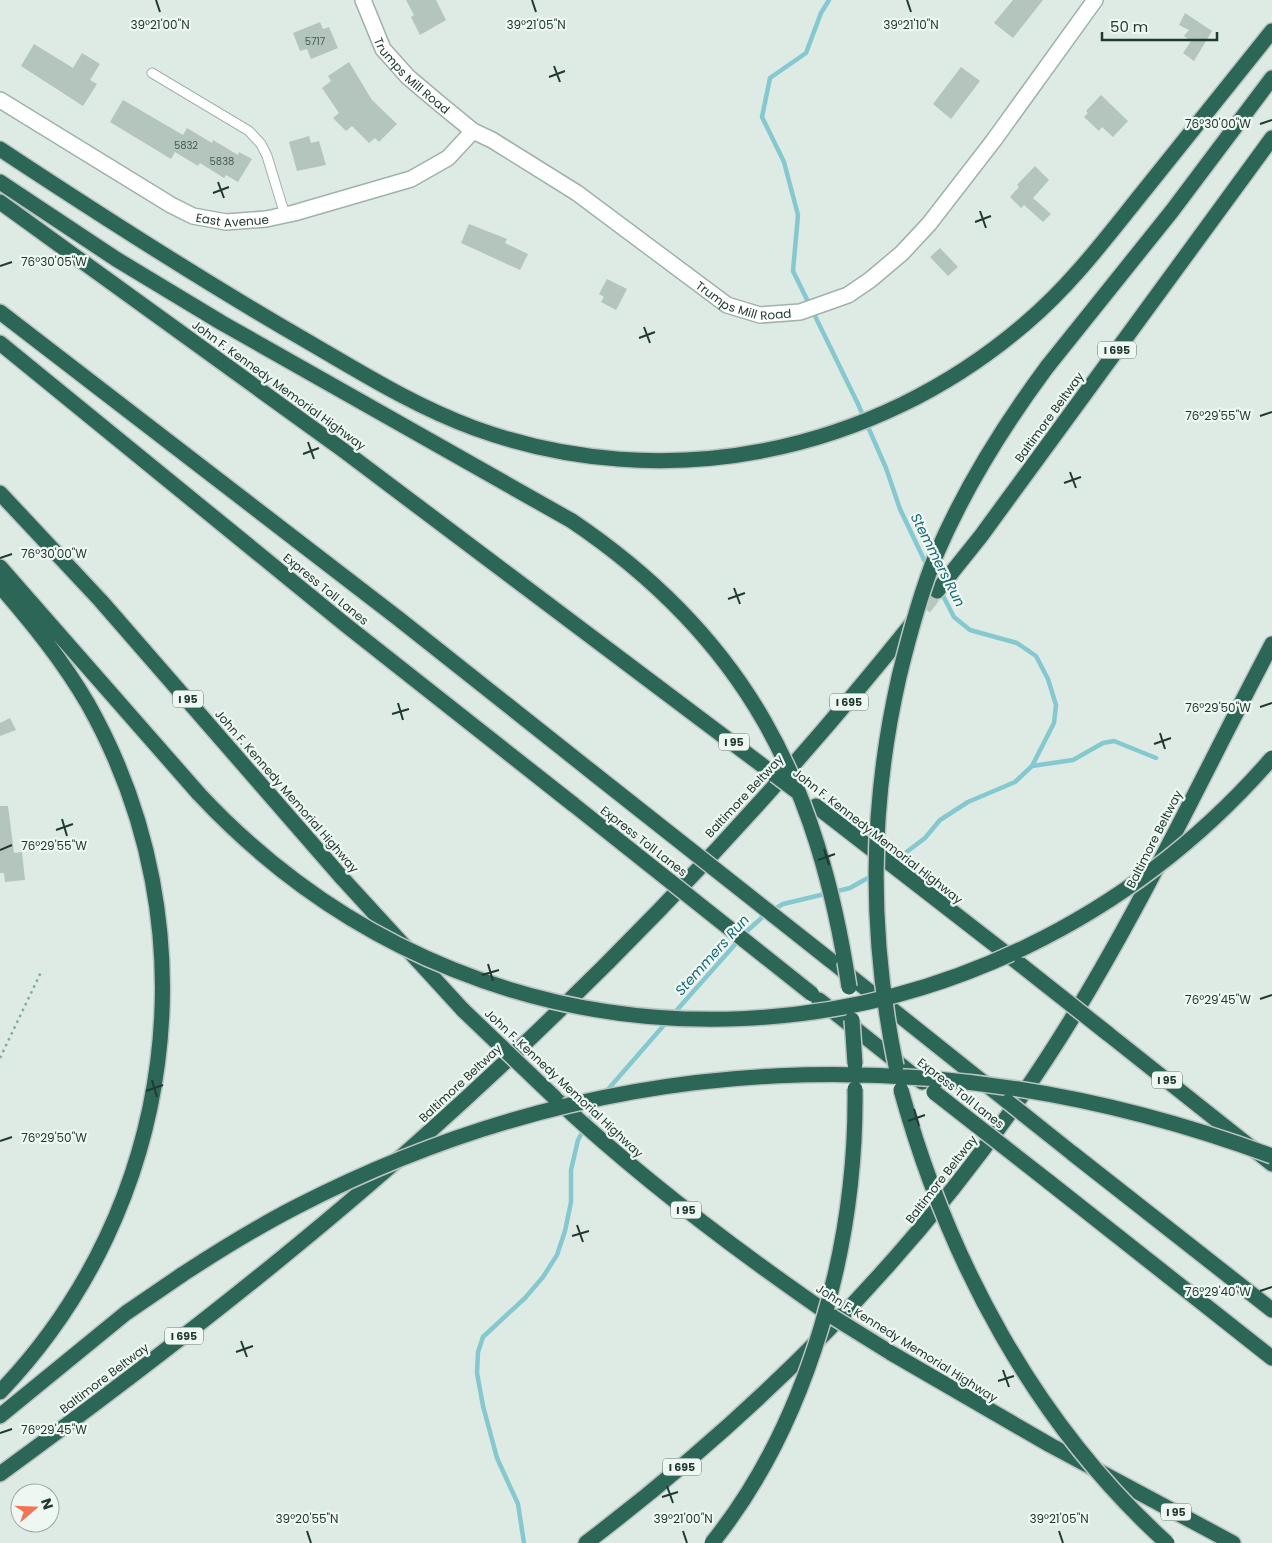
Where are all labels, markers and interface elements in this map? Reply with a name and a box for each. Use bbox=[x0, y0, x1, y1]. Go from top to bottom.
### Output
scale bar bbox=[1102, 10, 1217, 42]
text: 39°21'00"N bbox=[130, 16, 190, 33]
text: 39°21'05"N bbox=[506, 16, 566, 33]
text: 39°21'10"N bbox=[883, 16, 939, 33]
text: 50 m bbox=[1110, 16, 1148, 37]
house number: 5717 bbox=[305, 34, 326, 49]
street label: Trumps Mill Road bbox=[371, 35, 454, 117]
text: 76°30'00"W bbox=[1185, 115, 1251, 132]
house number: 5832 bbox=[174, 138, 198, 153]
house number: 5838 bbox=[210, 154, 234, 169]
street label: East Avenue bbox=[195, 208, 269, 231]
text: 76°30'05"W bbox=[21, 253, 87, 270]
street label: Trumps Mill Road bbox=[693, 276, 792, 323]
street label: John F. Kennedy Memorial Highway bbox=[189, 316, 370, 454]
road number: I 695 bbox=[1098, 342, 1136, 358]
street label: Baltimore Beltway bbox=[1010, 368, 1088, 466]
text: 76°29'55"W bbox=[1185, 407, 1251, 424]
water label: Stemmers Run bbox=[906, 510, 970, 610]
text: 76°30'00"W bbox=[21, 545, 87, 562]
street label: Express Toll Lanes bbox=[280, 549, 372, 629]
road number: I 95 bbox=[173, 691, 203, 708]
road number: I 695 bbox=[830, 694, 868, 710]
text: 76°29'50"W bbox=[1185, 699, 1251, 716]
street label: John F. Kennedy Memorial Highway bbox=[211, 706, 363, 876]
road number: I 95 bbox=[719, 734, 749, 750]
street label: Baltimore Beltway bbox=[701, 751, 787, 841]
street label: John F. Kennedy Memorial Highway bbox=[790, 764, 967, 908]
street label: Baltimore Beltway bbox=[1122, 787, 1186, 891]
street label: Express Toll Lanes bbox=[597, 802, 691, 880]
text: 76°29'55"W bbox=[21, 837, 87, 854]
water label: Stemmers Run bbox=[670, 910, 754, 1000]
text: 76°29'45"W bbox=[1185, 991, 1251, 1008]
street label: John F. Kennedy Memorial Highway bbox=[481, 1005, 647, 1161]
street label: Baltimore Beltway bbox=[415, 1040, 505, 1126]
street label: Express Toll Lanes bbox=[914, 1054, 1008, 1132]
road number: I 95 bbox=[1152, 1072, 1182, 1088]
text: 76°29'50"W bbox=[21, 1129, 87, 1146]
street label: Baltimore Beltway bbox=[901, 1131, 981, 1227]
road number: I 95 bbox=[671, 1202, 701, 1218]
street label: John F. Kennedy Memorial Highway bbox=[813, 1280, 1001, 1406]
text: 76°29'40"W bbox=[1185, 1283, 1251, 1300]
road number: I 695 bbox=[165, 1328, 203, 1344]
street label: Baltimore Beltway bbox=[56, 1339, 152, 1417]
text: 76°29'45"W bbox=[21, 1421, 87, 1438]
road number: I 695 bbox=[663, 1458, 701, 1475]
north arrow bbox=[10, 1483, 60, 1533]
text: N bbox=[36, 1496, 58, 1512]
road number: I 95 bbox=[1161, 1504, 1191, 1520]
text: 39°20'55"N bbox=[276, 1510, 338, 1527]
text: 39°21'00"N bbox=[653, 1510, 713, 1527]
text: 39°21'05"N bbox=[1029, 1510, 1089, 1527]

